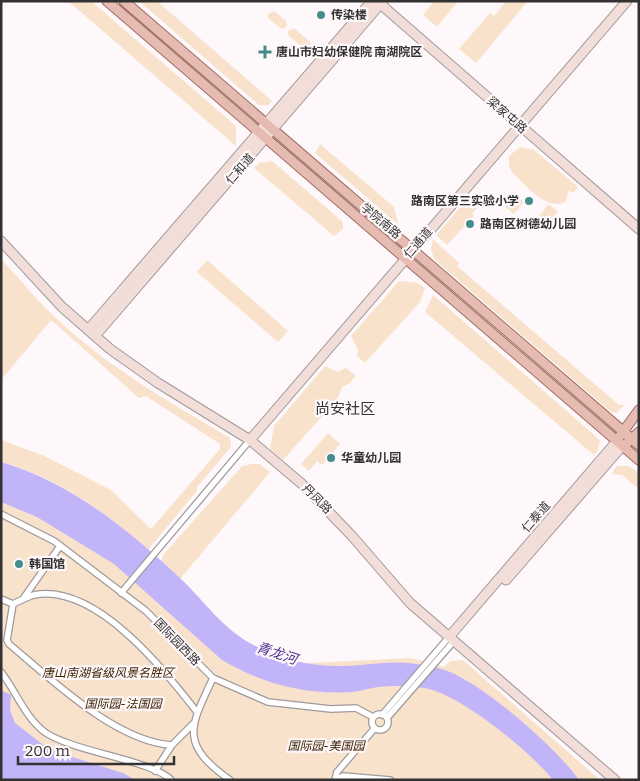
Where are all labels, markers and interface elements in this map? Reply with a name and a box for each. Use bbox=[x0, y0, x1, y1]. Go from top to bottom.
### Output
place label: 传染楼 bbox=[331, 8, 367, 22]
marker: 传染楼 bbox=[315, 9, 327, 21]
marker: 唐山市妇幼保健院 南湖院区 bbox=[258, 45, 272, 59]
place label: 唐山市妇幼保健院 南湖院区 bbox=[276, 45, 422, 59]
street label: 梁家屯路 bbox=[484, 94, 530, 136]
street label: 仁和道 bbox=[223, 151, 257, 187]
place label: 路南区第三实验小学 bbox=[411, 194, 519, 208]
marker: 路南区第三实验小学 bbox=[523, 195, 535, 207]
street label: 学院南路 bbox=[358, 200, 404, 242]
place label: 路南区树德幼儿园 bbox=[480, 217, 576, 231]
marker: 路南区树德幼儿园 bbox=[464, 218, 476, 230]
street label: 仁通道 bbox=[401, 225, 435, 261]
district label: 尚安社区 bbox=[315, 400, 375, 418]
place label: 华童幼儿园 bbox=[341, 451, 401, 465]
marker: 华童幼儿园 bbox=[325, 452, 337, 464]
street label: 丹凤路 bbox=[299, 481, 335, 517]
street label: 仁泰道 bbox=[519, 499, 553, 535]
place label: 韩国馆 bbox=[29, 557, 65, 571]
marker: 韩国馆 bbox=[13, 558, 25, 570]
street label: 国际园西路 bbox=[151, 616, 203, 668]
water label: 青龙河 bbox=[254, 639, 302, 669]
park label: 唐山南湖省级风景名胜区 bbox=[42, 666, 176, 680]
park label: 国际园-法国园 bbox=[85, 697, 163, 711]
scale bar bbox=[18, 734, 174, 766]
park label: 国际园-美国园 bbox=[288, 739, 366, 753]
text: 200 m bbox=[25, 742, 70, 760]

